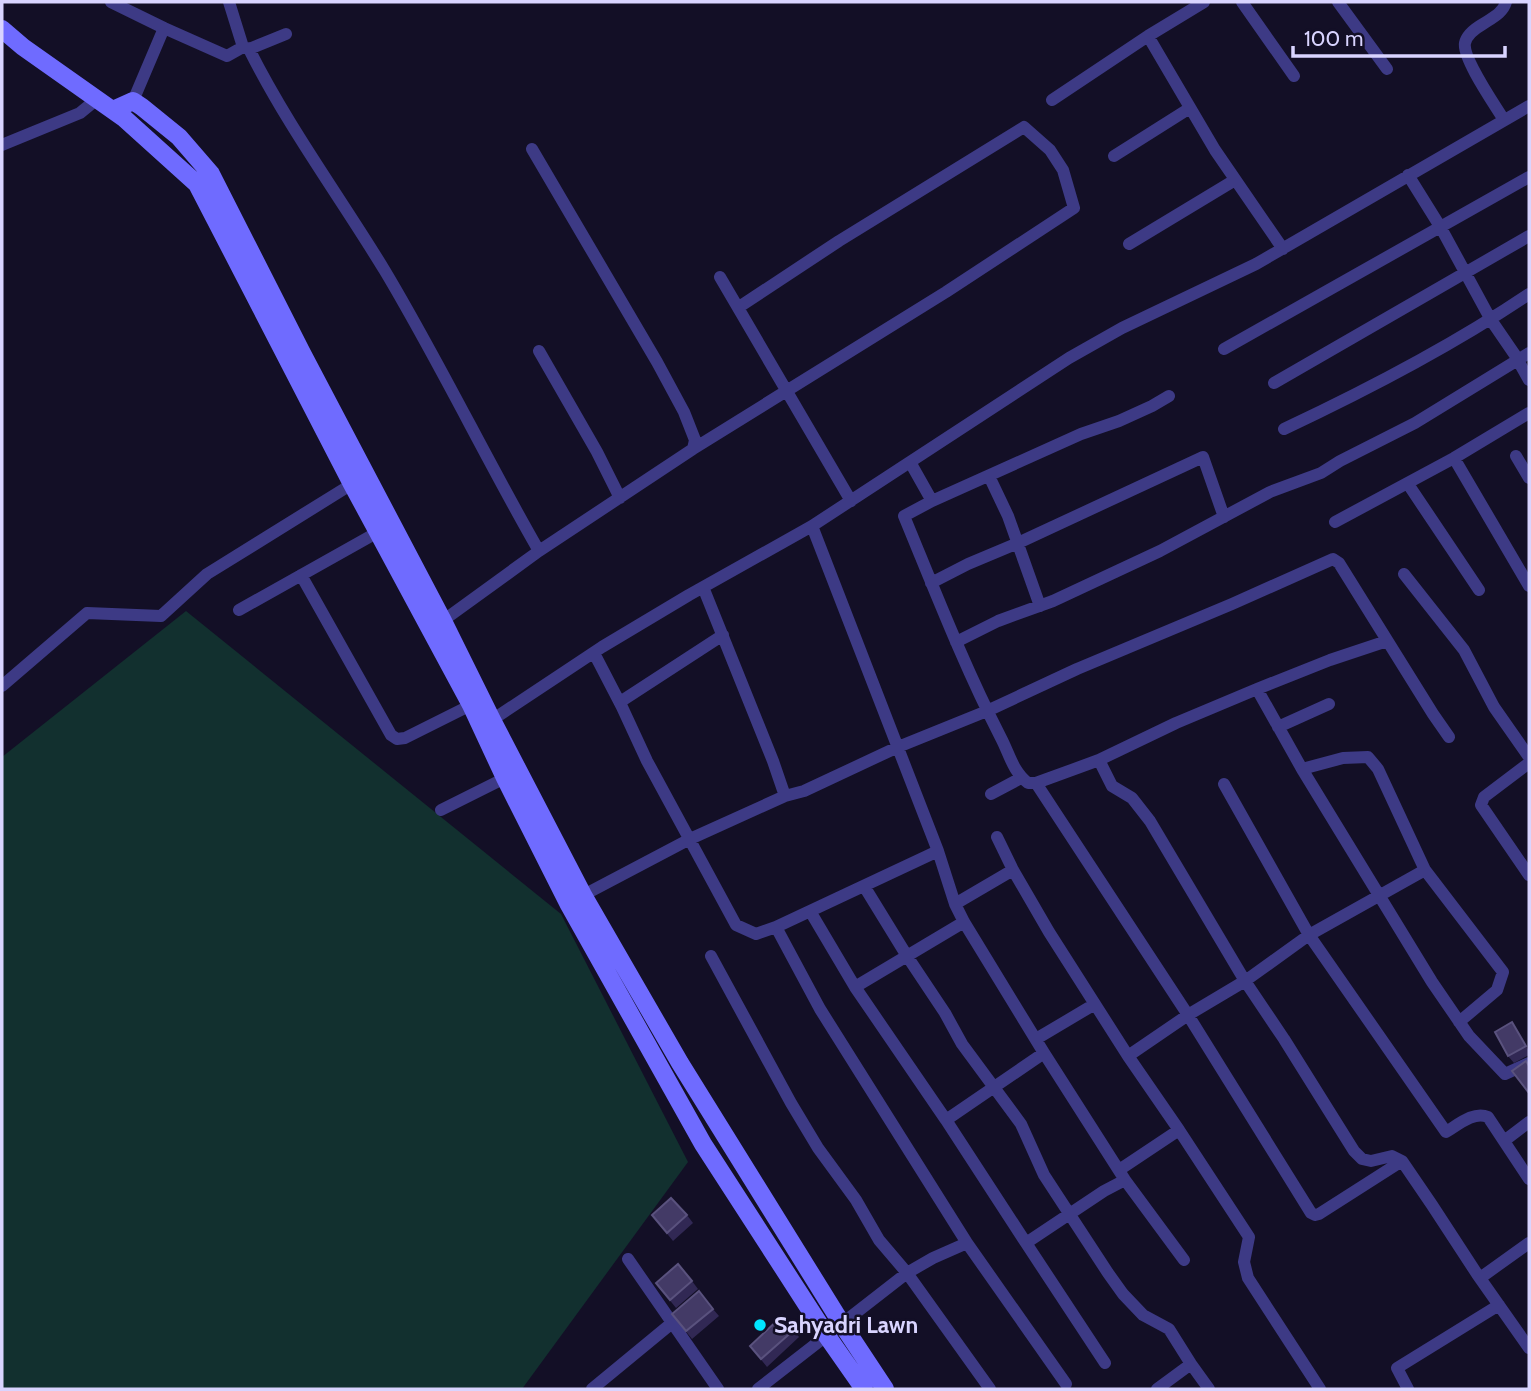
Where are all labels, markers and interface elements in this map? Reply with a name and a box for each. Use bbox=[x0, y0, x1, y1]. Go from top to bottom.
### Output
scale bar bbox=[1293, 14, 1505, 58]
text: 100 m bbox=[1304, 26, 1363, 51]
place label: Sahyadri Lawn bbox=[774, 1311, 918, 1339]
marker: Sahyadri Lawn bbox=[752, 1317, 768, 1333]

